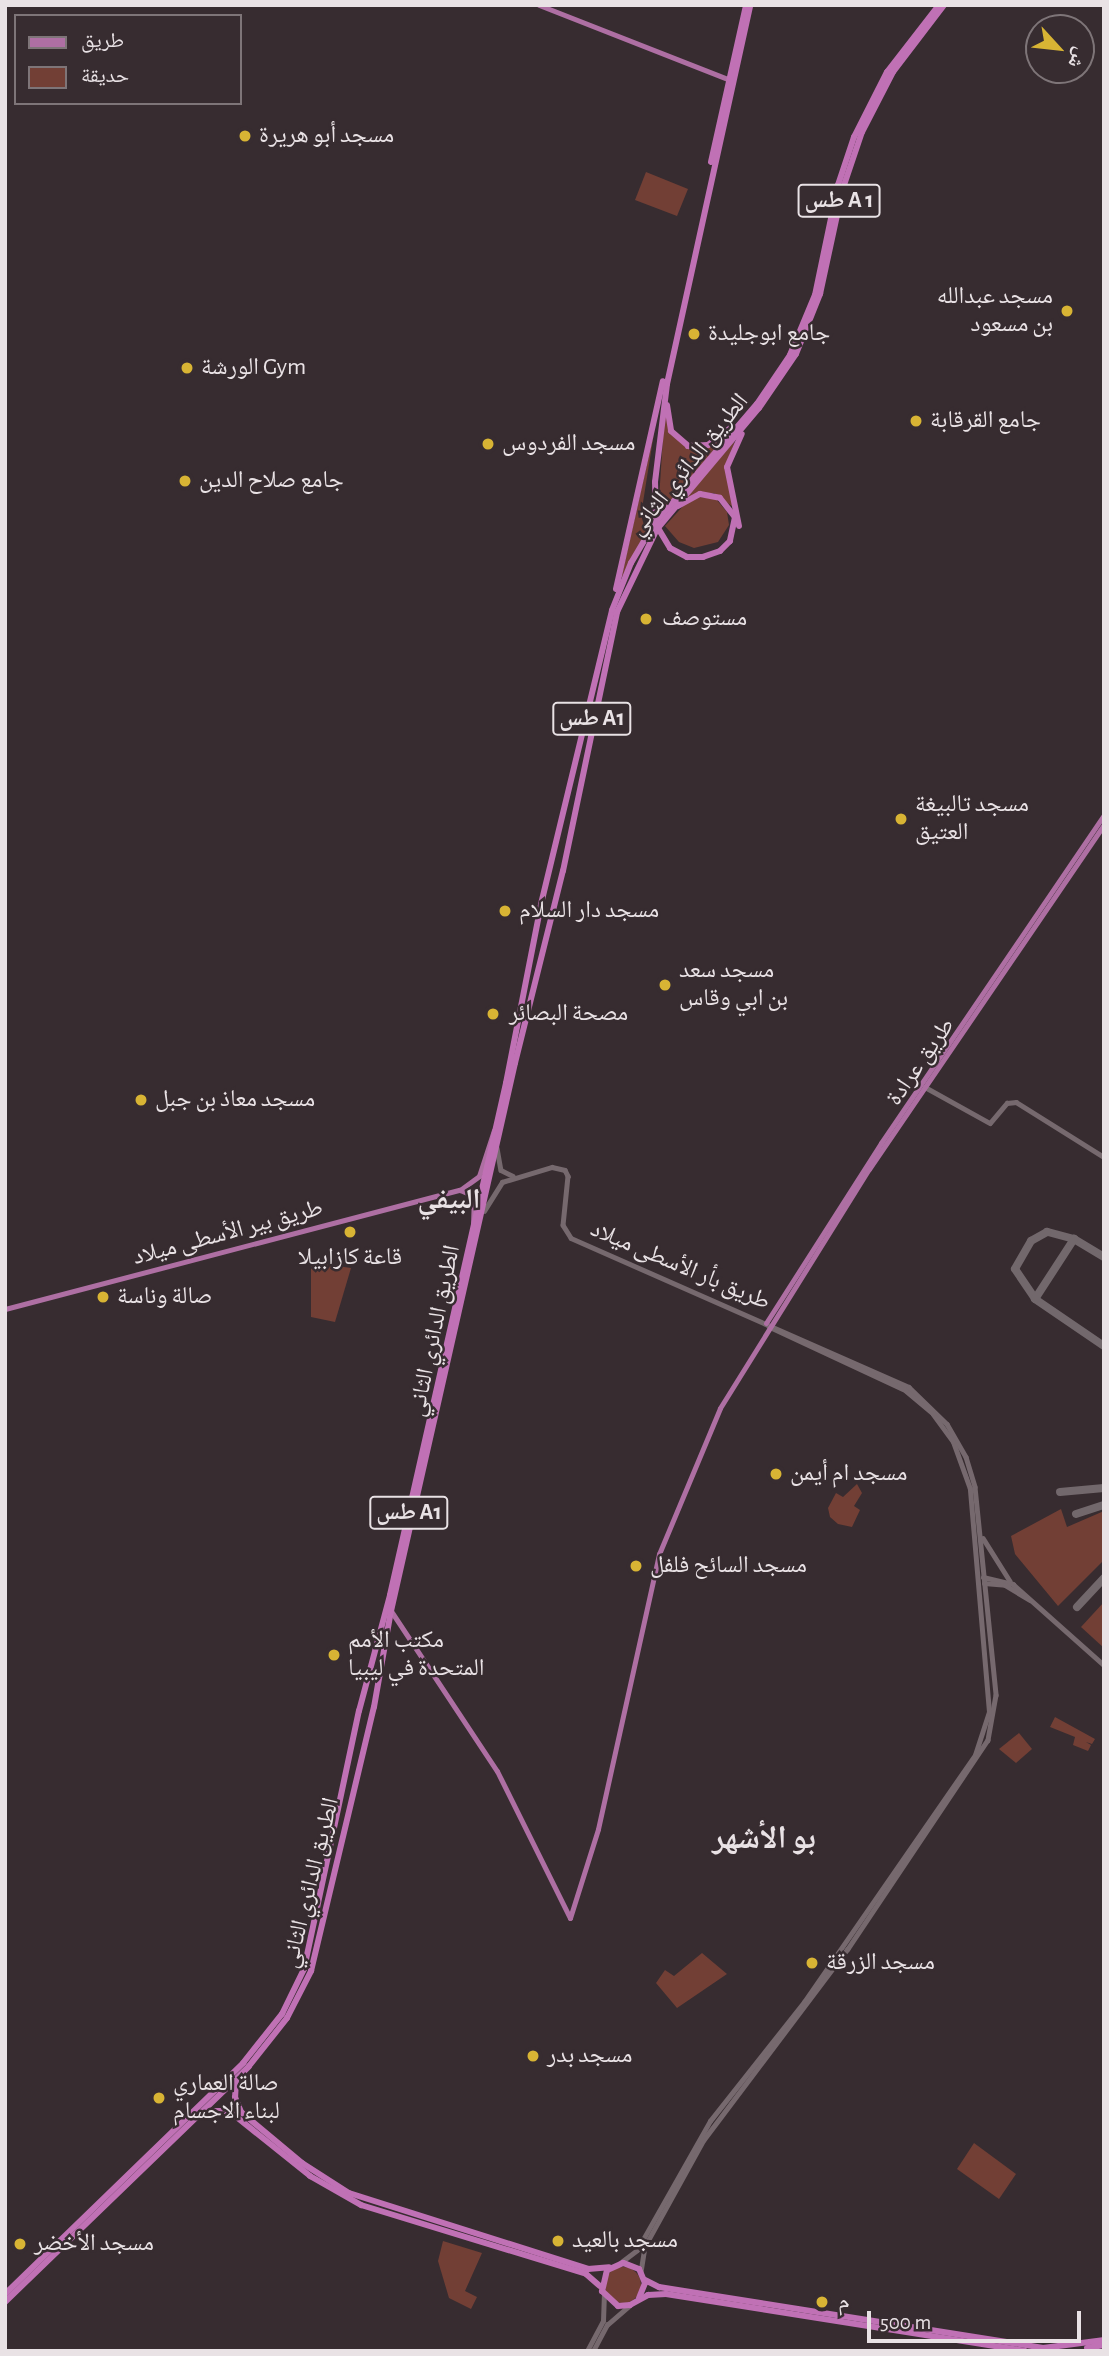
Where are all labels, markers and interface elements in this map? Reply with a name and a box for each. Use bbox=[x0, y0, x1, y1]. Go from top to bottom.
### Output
legend bbox=[14, 14, 242, 105]
north arrow bbox=[1025, 14, 1095, 84]
text: طريق bbox=[81, 30, 124, 51]
text: ش bbox=[1064, 45, 1090, 71]
text: حديقة bbox=[81, 65, 129, 86]
place label: مسجد أبو هريرة bbox=[259, 122, 394, 150]
marker: مسجد أبو هريرة bbox=[237, 128, 253, 144]
road number: طس A 1 bbox=[797, 182, 881, 220]
place label: مسجد عبدالله بن مسعود bbox=[937, 283, 1053, 339]
marker: مسجد عبدالله بن مسعود bbox=[1059, 303, 1075, 319]
place label: جامع ابوجليدة bbox=[708, 320, 830, 348]
marker: جامع ابوجليدة bbox=[686, 326, 702, 342]
place label: الورشة Gym bbox=[201, 354, 306, 382]
marker: الورشة Gym bbox=[179, 360, 195, 376]
street label: الطريق الدائري الثاني bbox=[623, 388, 755, 542]
place label: جامع القرقابة bbox=[930, 407, 1041, 435]
marker: جامع القرقابة bbox=[908, 413, 924, 429]
place label: مسجد الفردوس bbox=[502, 430, 635, 458]
marker: مسجد الفردوس bbox=[480, 436, 496, 452]
place label: جامع صلاح الدين bbox=[199, 467, 344, 495]
marker: جامع صلاح الدين bbox=[177, 473, 193, 489]
place label: مستوصف bbox=[662, 605, 747, 633]
marker: مستوصف bbox=[636, 609, 656, 629]
road number: طس A1 bbox=[552, 699, 632, 738]
place label: مسجد تالبيغة العتيق bbox=[915, 791, 1029, 847]
marker: مسجد تالبيغة العتيق bbox=[893, 811, 909, 827]
place label: مسجد دار السلام bbox=[519, 897, 659, 925]
marker: مسجد دار السلام bbox=[497, 903, 513, 919]
place label: مسجد سعد بن ابي وقاس bbox=[679, 957, 788, 1013]
marker: مسجد سعد بن ابي وقاس bbox=[657, 977, 673, 993]
place label: مصحة البصائر bbox=[509, 1000, 628, 1028]
marker: مصحة البصائر bbox=[483, 1004, 503, 1024]
street label: طريق عرادة bbox=[880, 1013, 962, 1111]
place label: مسجد معاذ بن جبل bbox=[155, 1086, 315, 1114]
marker: مسجد معاذ بن جبل bbox=[133, 1092, 149, 1108]
district label: البيفي bbox=[417, 1183, 481, 1217]
street label: طريق بير الأسطى ميلاد bbox=[130, 1194, 326, 1272]
street label: طريق بأر الأسطى ميلاد bbox=[586, 1215, 774, 1317]
marker: قاعة كازابيلا bbox=[342, 1224, 358, 1240]
street label: الطريق الدائري الثاني bbox=[403, 1243, 467, 1419]
place label: قاعة كازابيلا bbox=[298, 1244, 402, 1272]
place label: صالة وناسة bbox=[117, 1283, 212, 1311]
marker: صالة وناسة bbox=[95, 1289, 111, 1305]
place label: مسجد ام أيمن bbox=[790, 1460, 907, 1488]
marker: مسجد ام أيمن bbox=[768, 1466, 784, 1482]
road number: طس A1 bbox=[369, 1494, 449, 1532]
place label: مسجد السائح فلفل bbox=[650, 1552, 807, 1580]
marker: مسجد السائح فلفل bbox=[628, 1558, 644, 1574]
place label: مكتب الأمم المتحدة في ليبيا bbox=[348, 1627, 484, 1683]
marker: مكتب الأمم المتحدة في ليبيا bbox=[326, 1647, 342, 1663]
street label: الطريق الدائري الثاني bbox=[276, 1795, 346, 1971]
district label: بو الأشهر bbox=[712, 1819, 816, 1857]
place label: مسجد الزرقة bbox=[826, 1949, 935, 1977]
marker: مسجد الزرقة bbox=[804, 1955, 820, 1971]
place label: مسجد بدر bbox=[547, 2042, 632, 2070]
marker: مسجد بدر bbox=[525, 2048, 541, 2064]
place label: صالة العماري لبناء الاجسام bbox=[173, 2070, 280, 2126]
marker: صالة العماري لبناء الاجسام bbox=[151, 2090, 167, 2106]
place label: مسجد بالعيد bbox=[572, 2227, 678, 2255]
place label: مسجد الأخضر bbox=[34, 2230, 154, 2258]
marker: مسجد بالعيد bbox=[550, 2233, 566, 2249]
marker: مسجد الأخضر bbox=[12, 2236, 28, 2252]
place label: م bbox=[838, 2288, 850, 2316]
marker: م bbox=[812, 2292, 832, 2312]
scale bar bbox=[871, 2296, 1084, 2340]
text: 500 m bbox=[880, 2312, 931, 2333]

